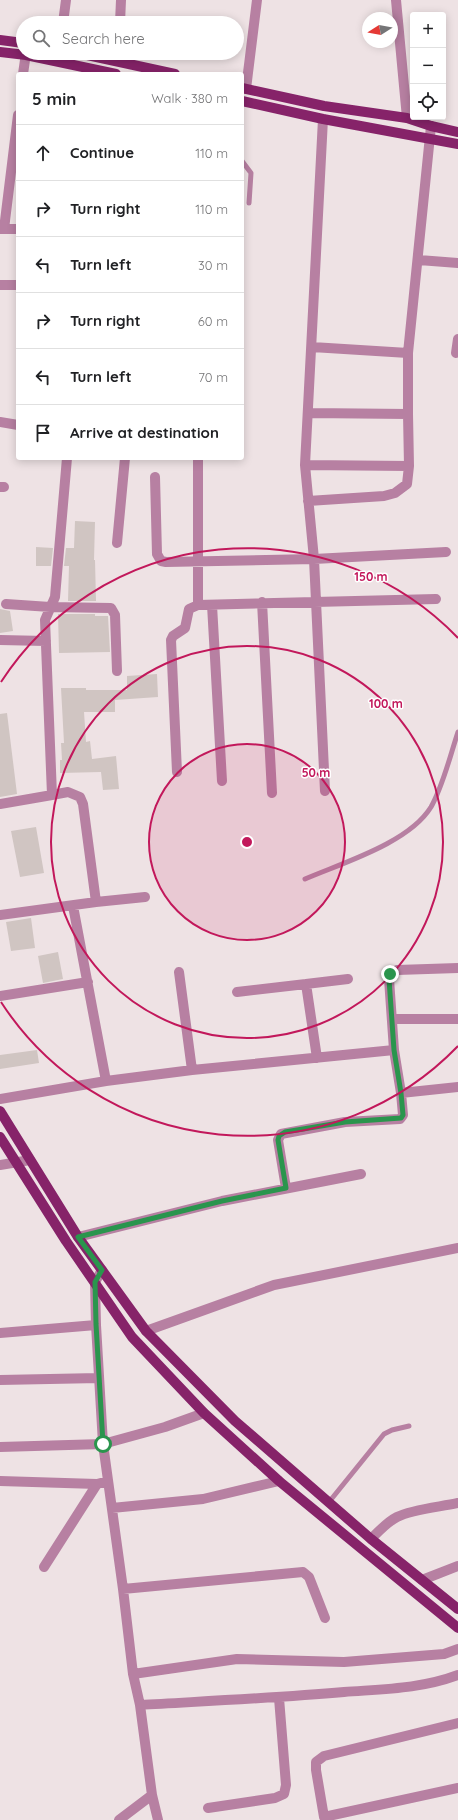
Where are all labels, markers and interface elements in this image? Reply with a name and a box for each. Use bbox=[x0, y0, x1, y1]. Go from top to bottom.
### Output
north arrow bbox=[362, 12, 398, 48]
map controls bbox=[410, 12, 446, 120]
button: + bbox=[410, 12, 446, 48]
search box bbox=[16, 16, 244, 60]
icon: search bbox=[30, 27, 52, 49]
text: Search here bbox=[62, 29, 145, 48]
button: − bbox=[410, 48, 446, 84]
button: locate bbox=[410, 84, 446, 120]
text: 5 min bbox=[32, 88, 76, 109]
text: Walk · 380 m bbox=[151, 90, 228, 106]
icon: ahead bbox=[32, 142, 54, 164]
text: Continue bbox=[70, 143, 134, 162]
text: 110 m bbox=[195, 145, 228, 161]
icon: right bbox=[32, 198, 54, 220]
text: Turn right bbox=[70, 199, 141, 218]
text: 110 m bbox=[195, 201, 228, 217]
icon: left bbox=[32, 254, 54, 276]
text: Turn left bbox=[70, 255, 132, 274]
text: 30 m bbox=[198, 257, 228, 273]
icon: right bbox=[32, 310, 54, 332]
text: Turn right bbox=[70, 311, 141, 330]
text: 60 m bbox=[198, 313, 228, 329]
icon: left bbox=[32, 366, 54, 388]
text: Turn left bbox=[70, 367, 132, 386]
text: 70 m bbox=[198, 369, 228, 385]
icon: arrive bbox=[32, 422, 54, 444]
text: Arrive at destination bbox=[70, 423, 219, 442]
text: 150 m bbox=[354, 569, 388, 584]
text: 100 m bbox=[369, 696, 403, 711]
text: 50 m bbox=[302, 765, 330, 780]
centre of rings bbox=[240, 835, 254, 849]
route end bbox=[381, 965, 399, 983]
route start bbox=[94, 1435, 112, 1453]

